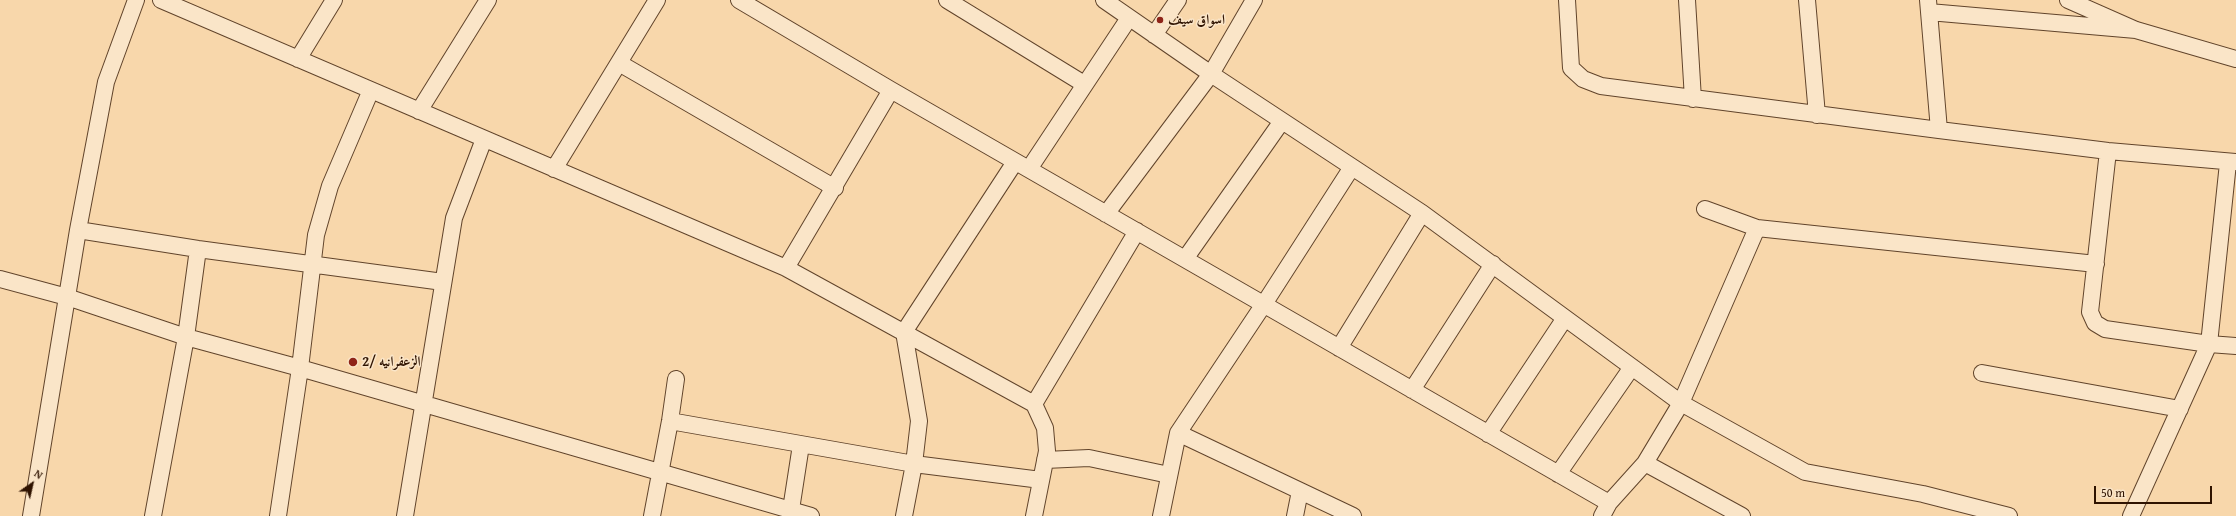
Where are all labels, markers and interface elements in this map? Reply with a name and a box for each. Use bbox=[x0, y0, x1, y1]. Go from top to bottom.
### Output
place label: اسواق سيف bbox=[1168, 12, 1225, 28]
marker: اسواق سيف bbox=[1155, 15, 1165, 25]
place label: الزعفرانيه /2 bbox=[362, 354, 420, 370]
marker: الزعفرانيه /2 bbox=[347, 356, 359, 368]
north arrow bbox=[12, 464, 52, 504]
text: N bbox=[31, 465, 46, 483]
scale bar bbox=[2096, 478, 2214, 504]
text: 50 m bbox=[2101, 484, 2125, 501]

